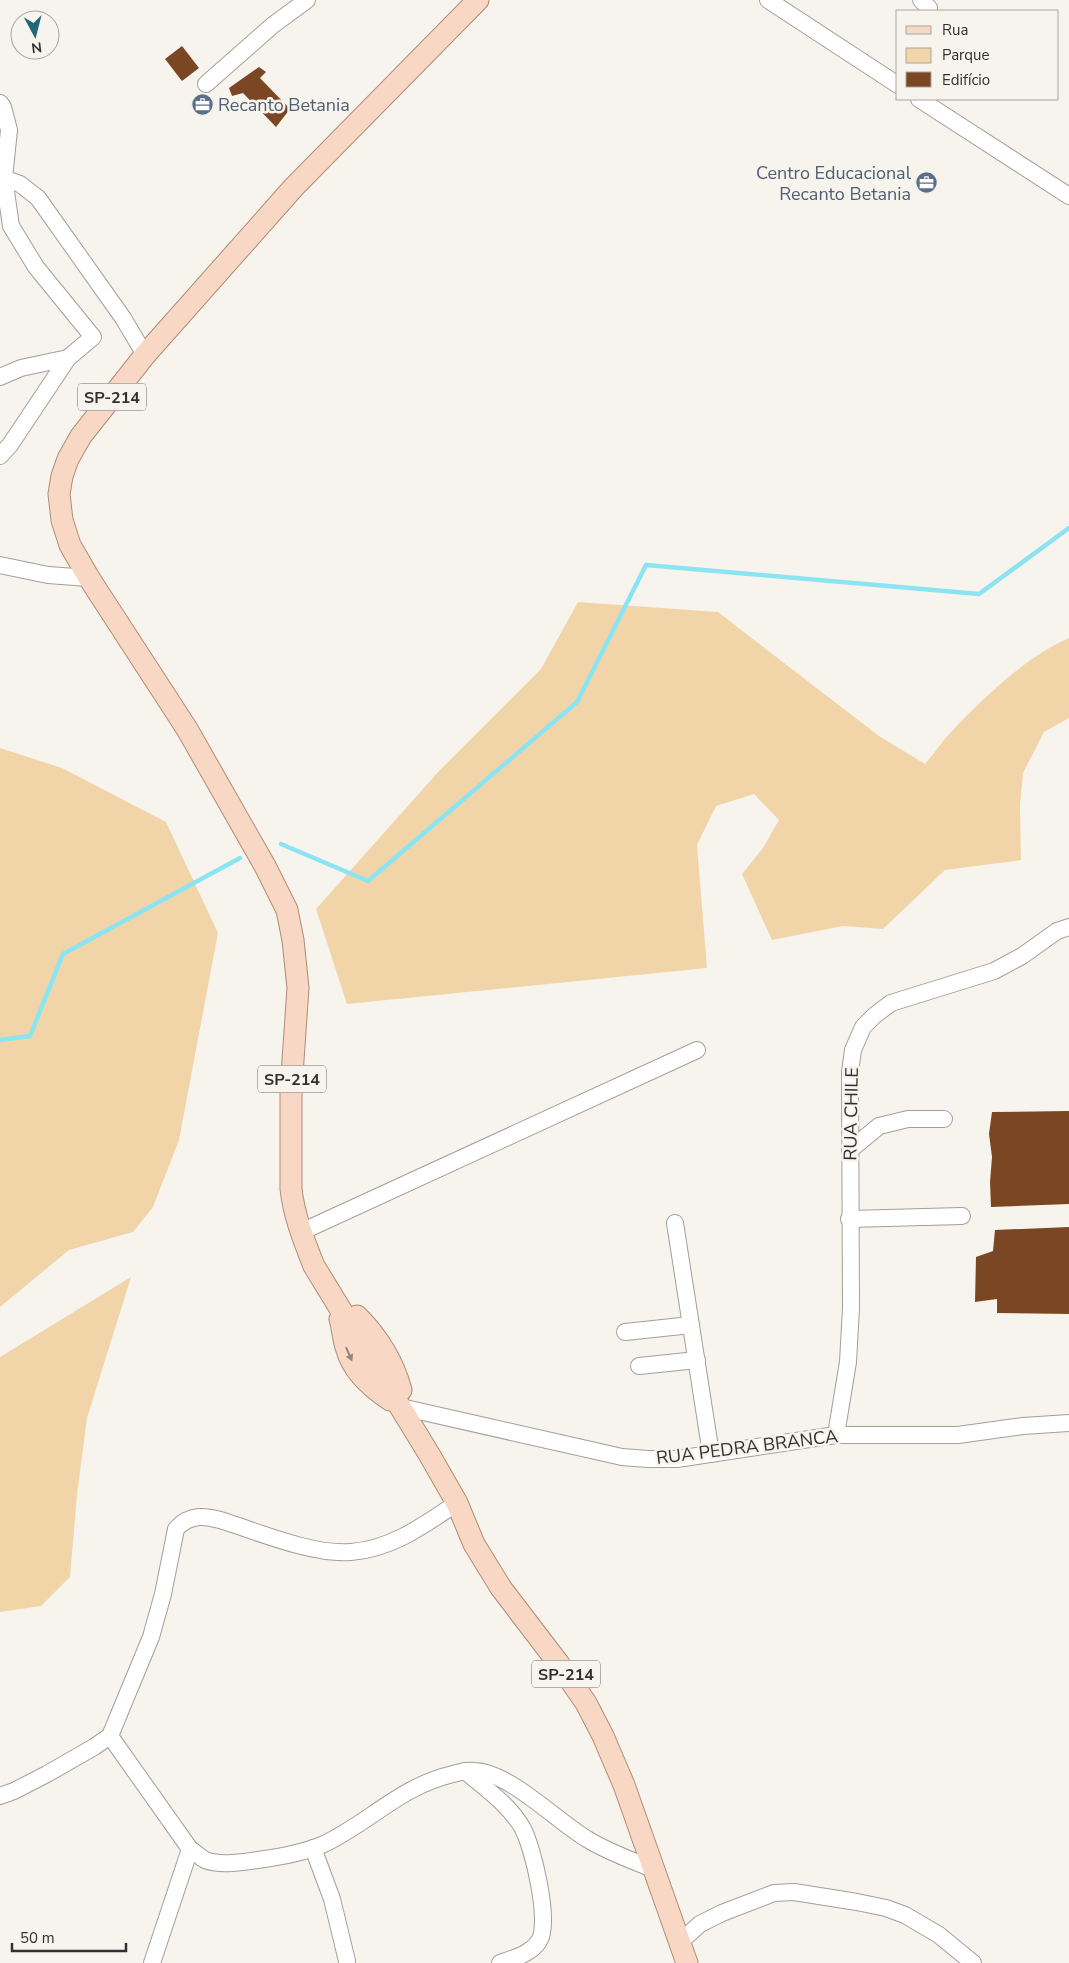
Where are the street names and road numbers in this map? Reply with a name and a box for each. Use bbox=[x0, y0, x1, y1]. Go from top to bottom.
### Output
road number: SP-214 bbox=[78, 384, 146, 411]
road number: SP-214 bbox=[258, 1066, 326, 1092]
street label: RUA CHILE bbox=[838, 1067, 864, 1161]
street label: RUA PEDRA BRANCA bbox=[655, 1424, 839, 1470]
road number: SP-214 bbox=[532, 1660, 600, 1688]

